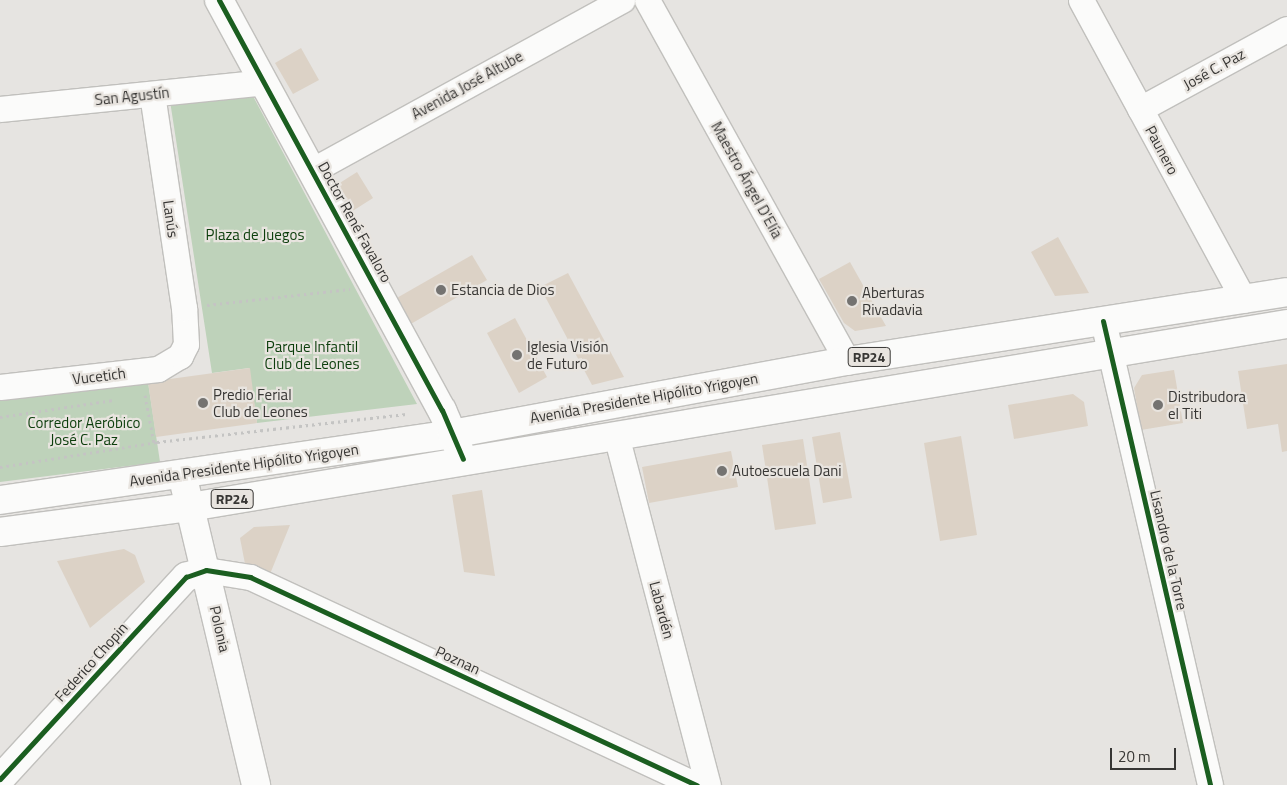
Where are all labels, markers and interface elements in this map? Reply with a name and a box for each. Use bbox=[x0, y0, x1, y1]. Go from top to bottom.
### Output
street label: José C. Paz bbox=[1180, 45, 1248, 93]
street label: Avenida José Altube bbox=[408, 47, 526, 123]
street label: San Agustín bbox=[94, 83, 170, 109]
street label: Maestro Ángel D'Elía bbox=[707, 119, 787, 241]
street label: Paunero bbox=[1142, 122, 1182, 178]
street label: Doctor René Favaloro bbox=[314, 159, 396, 285]
street label: Lanús bbox=[159, 199, 183, 239]
park label: Plaza de Juegos bbox=[206, 226, 304, 244]
place label: Estancia de Dios bbox=[451, 281, 554, 299]
place label: Aberturas Rivadavia bbox=[862, 283, 925, 318]
marker: Estancia de Dios bbox=[435, 284, 447, 296]
marker: Aberturas Rivadavia bbox=[846, 295, 858, 307]
park label: Parque Infantil Club de Leones bbox=[265, 337, 359, 372]
place label: Iglesia Visión de Futuro bbox=[527, 337, 609, 372]
road number: RP24 bbox=[846, 346, 892, 368]
marker: Iglesia Visión de Futuro bbox=[511, 349, 523, 361]
street label: Vucetich bbox=[71, 364, 127, 388]
street label: Avenida Presidente Hipólito Yrigoyen bbox=[529, 369, 759, 427]
place label: Predio Ferial Club de Leones bbox=[213, 385, 308, 420]
place label: Distribudora el Titi bbox=[1168, 387, 1246, 422]
marker: Predio Ferial Club de Leones bbox=[197, 397, 209, 409]
marker: Distribudora el Titi bbox=[1152, 399, 1164, 411]
park label: Corredor Aeróbico José C. Paz bbox=[27, 413, 141, 448]
street label: Avenida Presidente Hipólito Yrigoyen bbox=[128, 440, 360, 490]
place label: Autoescuela Dani bbox=[732, 462, 842, 480]
marker: Autoescuela Dani bbox=[716, 465, 728, 477]
road number: RP24 bbox=[210, 488, 254, 510]
street label: Lisandro de la Torre bbox=[1146, 488, 1192, 612]
street label: Labardén bbox=[646, 579, 678, 641]
street label: Polonia bbox=[206, 604, 234, 654]
street label: Federico Chopin bbox=[51, 619, 131, 705]
street label: Poznan bbox=[433, 642, 483, 678]
scale bar bbox=[1112, 738, 1178, 770]
text: 20 m bbox=[1118, 745, 1151, 768]

